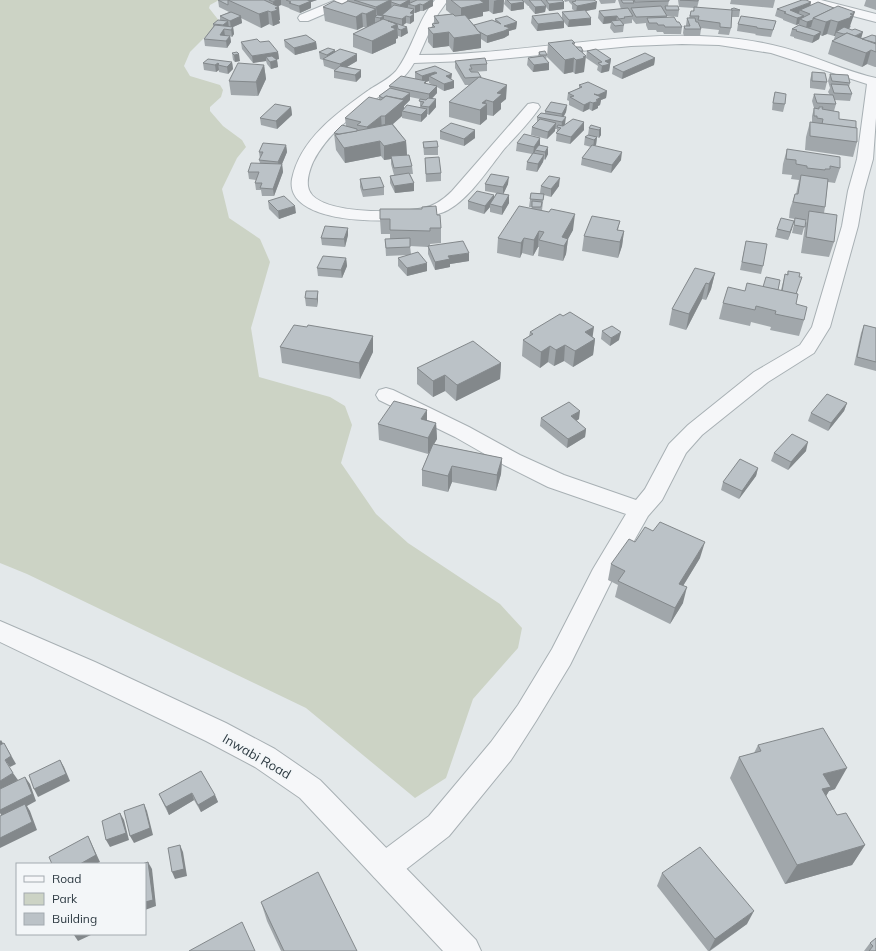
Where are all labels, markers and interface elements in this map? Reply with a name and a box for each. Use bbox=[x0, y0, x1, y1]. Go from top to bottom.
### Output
street label: Inwabi Road bbox=[220, 730, 294, 782]
legend bbox=[16, 863, 146, 935]
text: Road bbox=[52, 871, 81, 886]
text: Park bbox=[52, 891, 78, 906]
text: Building bbox=[52, 911, 97, 926]

